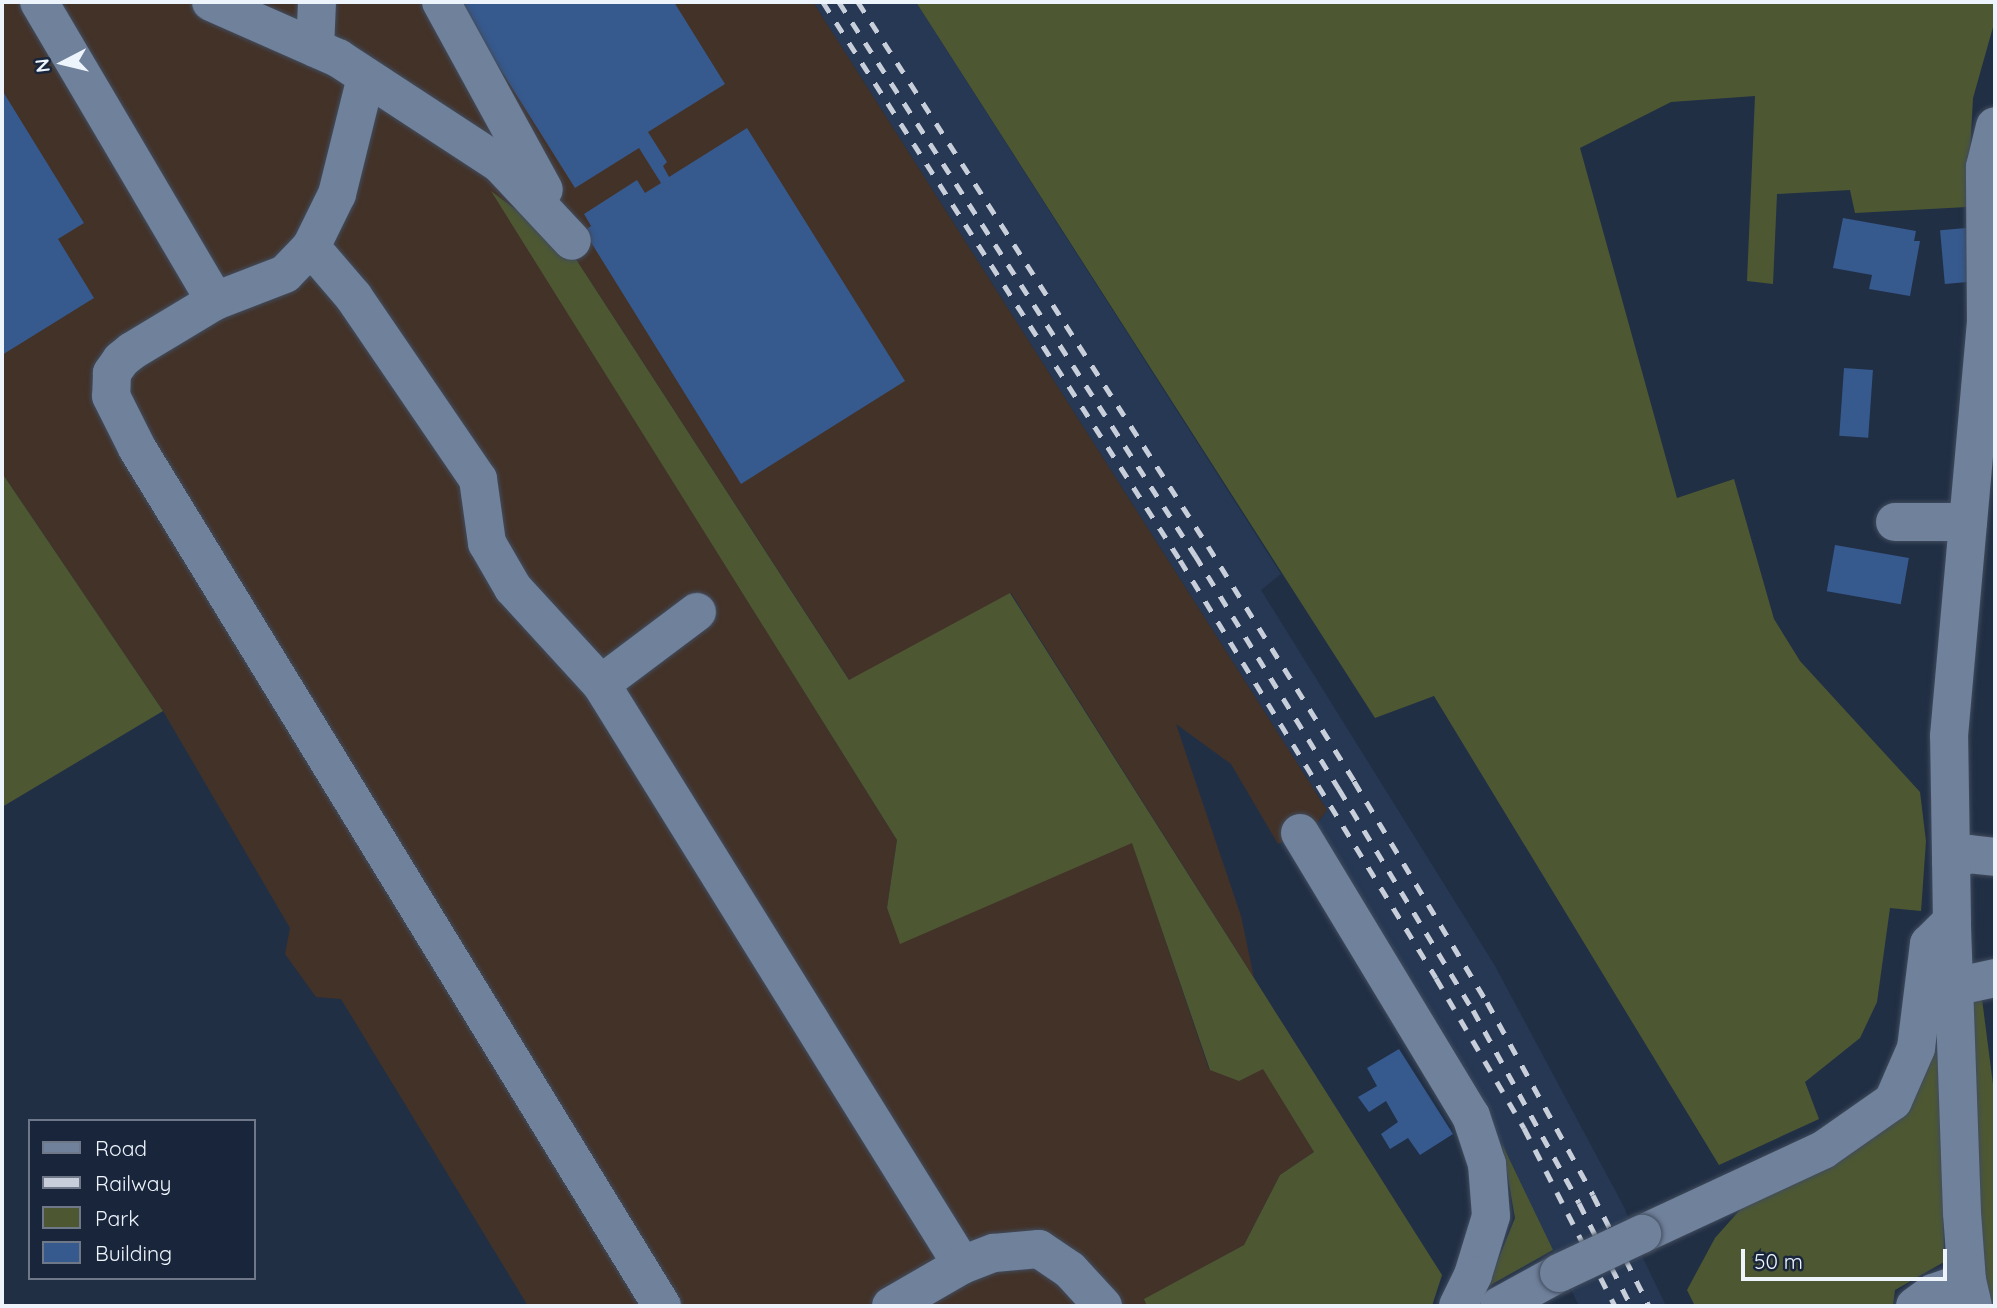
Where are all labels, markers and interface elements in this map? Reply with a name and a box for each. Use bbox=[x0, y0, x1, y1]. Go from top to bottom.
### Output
north arrow bbox=[28, 28, 98, 98]
text: N bbox=[29, 57, 55, 74]
legend bbox=[28, 1119, 256, 1280]
text: Road bbox=[95, 1135, 147, 1161]
text: Railway bbox=[95, 1170, 171, 1196]
text: Park bbox=[95, 1205, 139, 1231]
scale bar bbox=[1745, 1234, 1952, 1278]
text: Building bbox=[95, 1240, 172, 1266]
text: 50 m bbox=[1754, 1248, 1803, 1274]

